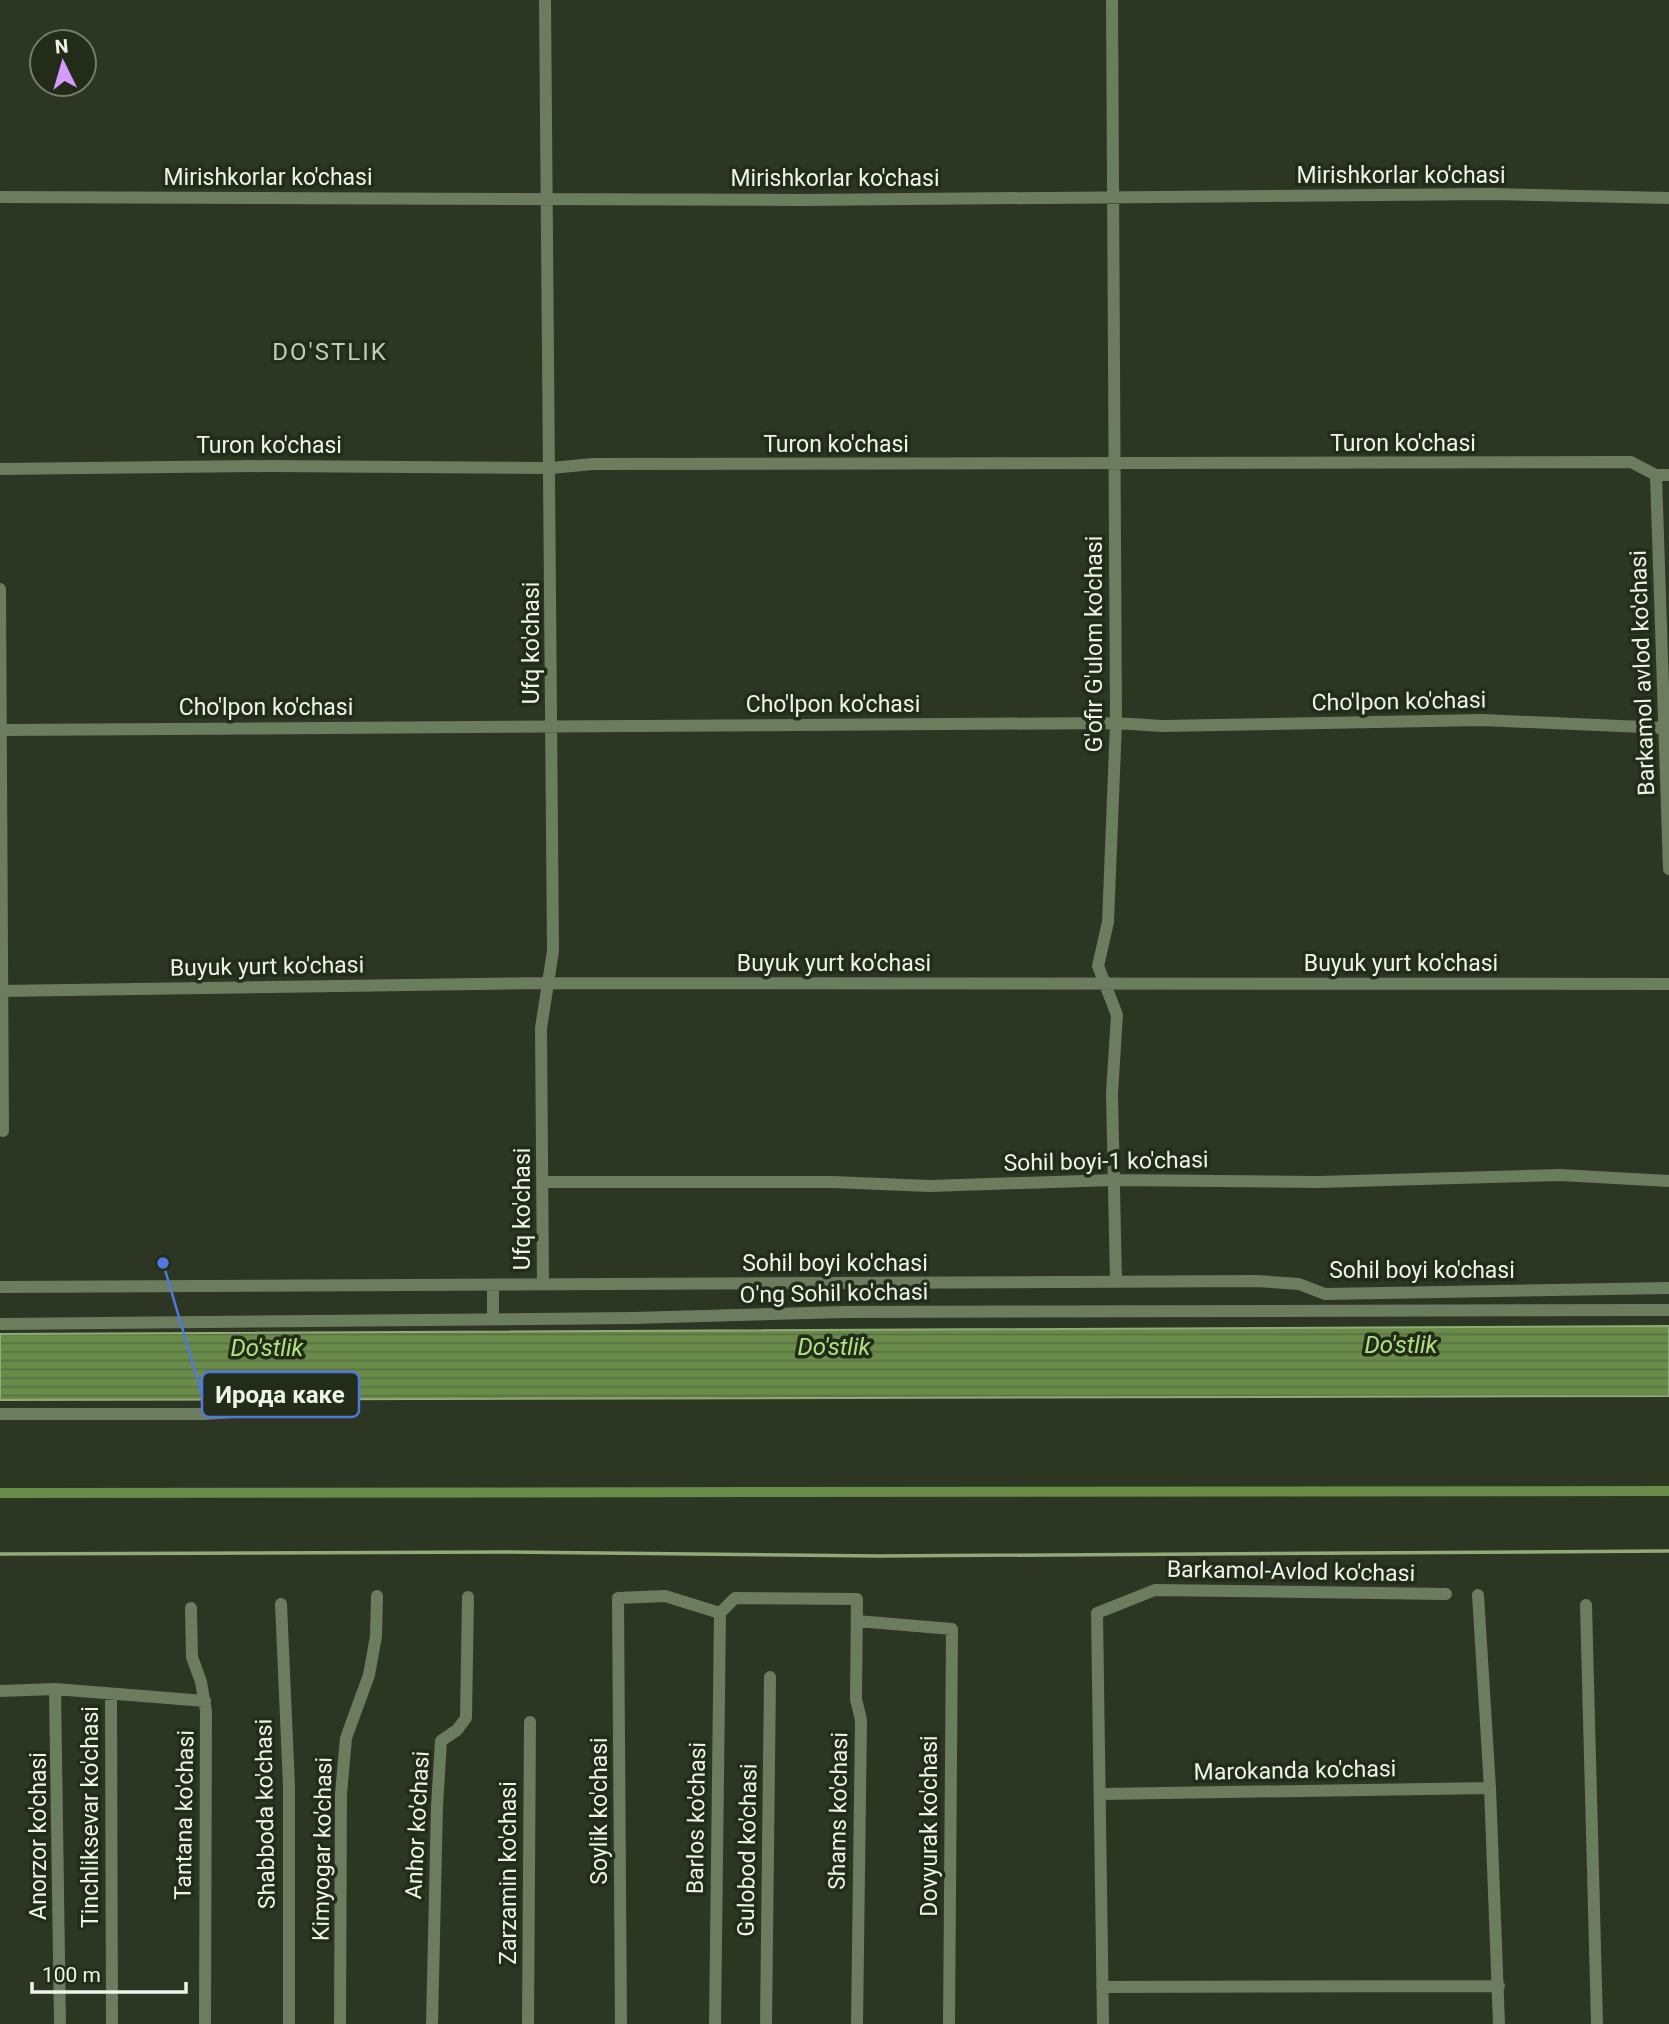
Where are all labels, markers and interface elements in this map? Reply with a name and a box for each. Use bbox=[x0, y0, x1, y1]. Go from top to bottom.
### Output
north arrow bbox=[28, 28, 98, 98]
text: N bbox=[54, 35, 69, 59]
street label: Mirishkorlar ko'chasi bbox=[1296, 162, 1506, 189]
street label: Mirishkorlar ko'chasi bbox=[163, 164, 373, 191]
street label: Mirishkorlar ko'chasi bbox=[730, 165, 940, 192]
district label: DO'STLIK bbox=[272, 338, 388, 366]
street label: Turon ko'chasi bbox=[1330, 430, 1476, 457]
street label: Turon ko'chasi bbox=[763, 431, 909, 458]
street label: Turon ko'chasi bbox=[196, 432, 342, 459]
street label: G'ofir G'ulom ko'chasi bbox=[1081, 536, 1108, 752]
street label: Barkamol avlod ko'chasi bbox=[1625, 550, 1660, 796]
street label: Ufq ko'chasi bbox=[518, 582, 545, 704]
street label: Cho'lpon ko'chasi bbox=[1311, 686, 1487, 717]
street label: Cho'lpon ko'chasi bbox=[746, 691, 920, 718]
street label: Cho'lpon ko'chasi bbox=[179, 694, 353, 721]
street label: Buyuk yurt ko'chasi bbox=[737, 950, 931, 977]
street label: Buyuk yurt ko'chasi bbox=[1304, 950, 1498, 977]
street label: Buyuk yurt ko'chasi bbox=[170, 951, 364, 982]
street label: Sohil boyi-1 ko'chasi bbox=[1003, 1146, 1209, 1177]
street label: Ufq ko'chasi bbox=[509, 1148, 536, 1270]
street label: Sohil boyi ko'chasi bbox=[742, 1250, 928, 1277]
street label: Sohil boyi ko'chasi bbox=[1329, 1257, 1515, 1284]
street label: O'ng Sohil ko'chasi bbox=[740, 1278, 929, 1309]
water label: Do'stlik bbox=[1365, 1331, 1439, 1359]
water label: Do'stlik bbox=[798, 1333, 872, 1361]
water label: Do'stlik bbox=[231, 1334, 305, 1362]
callout: Ирода каке bbox=[202, 1372, 359, 1417]
text: Ирода каке bbox=[215, 1381, 345, 1409]
street label: Barkamol-Avlod ko'chasi bbox=[1167, 1556, 1415, 1587]
street label: Tinchliksevar ko'chasi bbox=[77, 1706, 104, 1928]
street label: Shabboda ko'chasi bbox=[250, 1719, 281, 1909]
street label: Tantana ko'chasi bbox=[170, 1730, 199, 1900]
street label: Shams ko'chasi bbox=[824, 1732, 853, 1890]
street label: Dovyurak ko'chasi bbox=[916, 1735, 943, 1917]
street label: Soylik ko'chasi bbox=[586, 1737, 613, 1885]
street label: Barlos ko'chasi bbox=[682, 1742, 711, 1894]
street label: Anhor ko'chasi bbox=[400, 1750, 435, 1900]
street label: Anorzor ko'chasi bbox=[25, 1752, 52, 1920]
street label: Marokanda ko'chasi bbox=[1193, 1755, 1397, 1786]
street label: Kimyogar ko'chasi bbox=[307, 1757, 338, 1941]
street label: Gulobod ko'chasi bbox=[732, 1763, 763, 1937]
street label: Zarzamin ko'chasi bbox=[495, 1781, 522, 1965]
scale bar bbox=[32, 1951, 186, 1995]
text: 100 m bbox=[42, 1963, 101, 1987]

